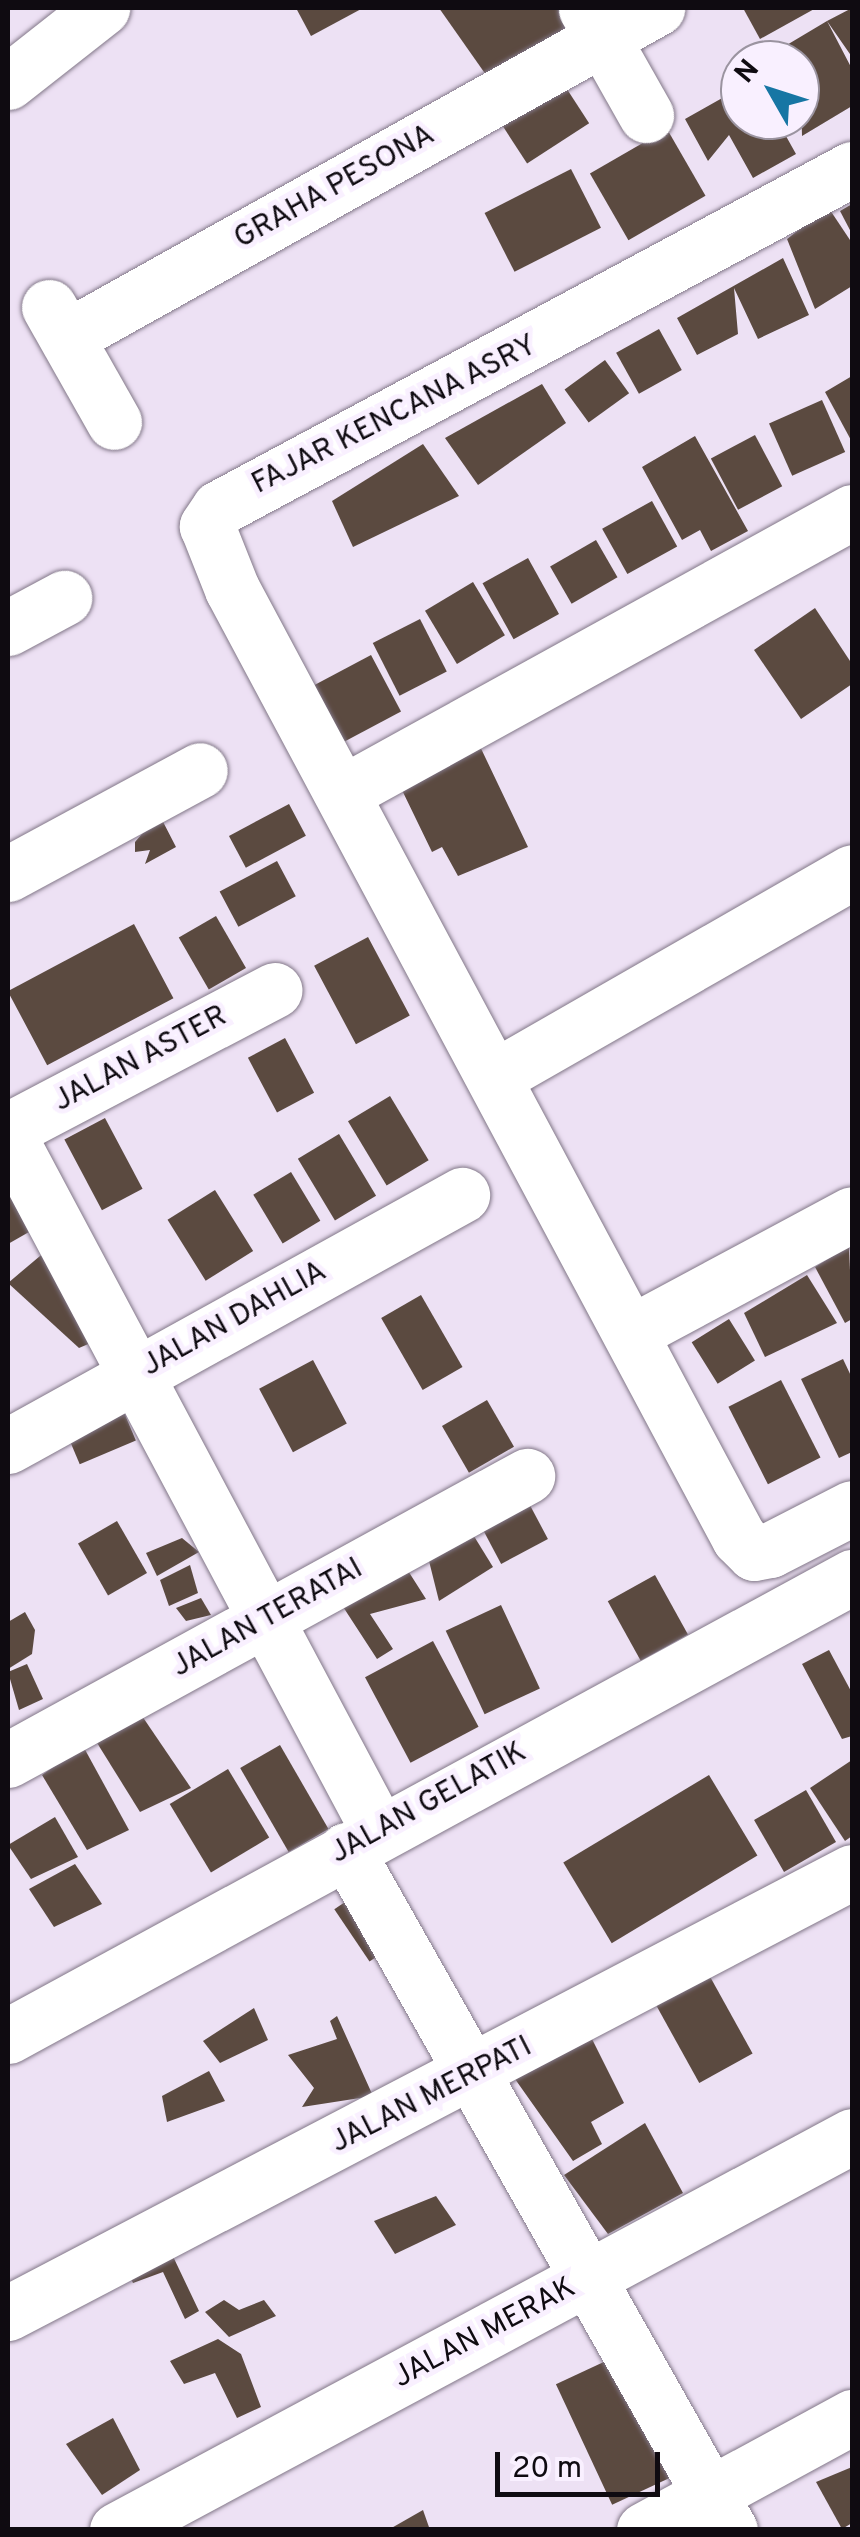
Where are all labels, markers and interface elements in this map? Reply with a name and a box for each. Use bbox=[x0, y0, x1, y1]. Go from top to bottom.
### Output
north arrow bbox=[720, 40, 820, 140]
text: N bbox=[728, 53, 769, 92]
street label: GRAHA PESONA bbox=[228, 118, 442, 258]
street label: FAJAR KENCANA ASRY bbox=[246, 328, 544, 504]
street label: JALAN ASTER bbox=[48, 999, 234, 1121]
street label: JALAN DAHLIA bbox=[137, 1255, 333, 1385]
street label: JALAN TERATAI bbox=[166, 1551, 370, 1687]
street label: JALAN GELATIK bbox=[325, 1735, 533, 1873]
street label: JALAN MERPATI bbox=[326, 2030, 538, 2162]
street label: JALAN MERAK bbox=[388, 2271, 582, 2397]
scale bar bbox=[500, 2432, 665, 2494]
text: 20 m bbox=[512, 2451, 582, 2488]

